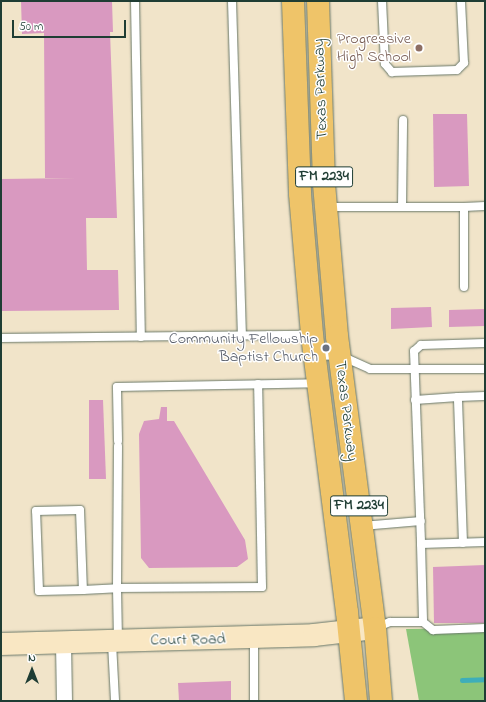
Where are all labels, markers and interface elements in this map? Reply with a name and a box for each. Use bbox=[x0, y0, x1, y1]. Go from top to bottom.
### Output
scale bar bbox=[14, 12, 128, 38]
text: 50 m bbox=[19, 18, 43, 36]
place label: Progressive High School bbox=[337, 29, 411, 67]
street label: Texas Parkway bbox=[310, 38, 332, 140]
marker: Progressive High School bbox=[414, 43, 424, 53]
road number: FM 2234 bbox=[295, 164, 353, 190]
place label: Community Fellowship Baptist Church bbox=[169, 329, 318, 367]
marker: Community Fellowship Baptist Church bbox=[321, 343, 331, 353]
street label: Texas Parkway bbox=[330, 360, 362, 462]
road number: FM 2234 bbox=[330, 493, 388, 519]
street label: Court Road bbox=[150, 630, 226, 650]
north arrow bbox=[12, 650, 52, 690]
text: N bbox=[28, 650, 36, 666]

